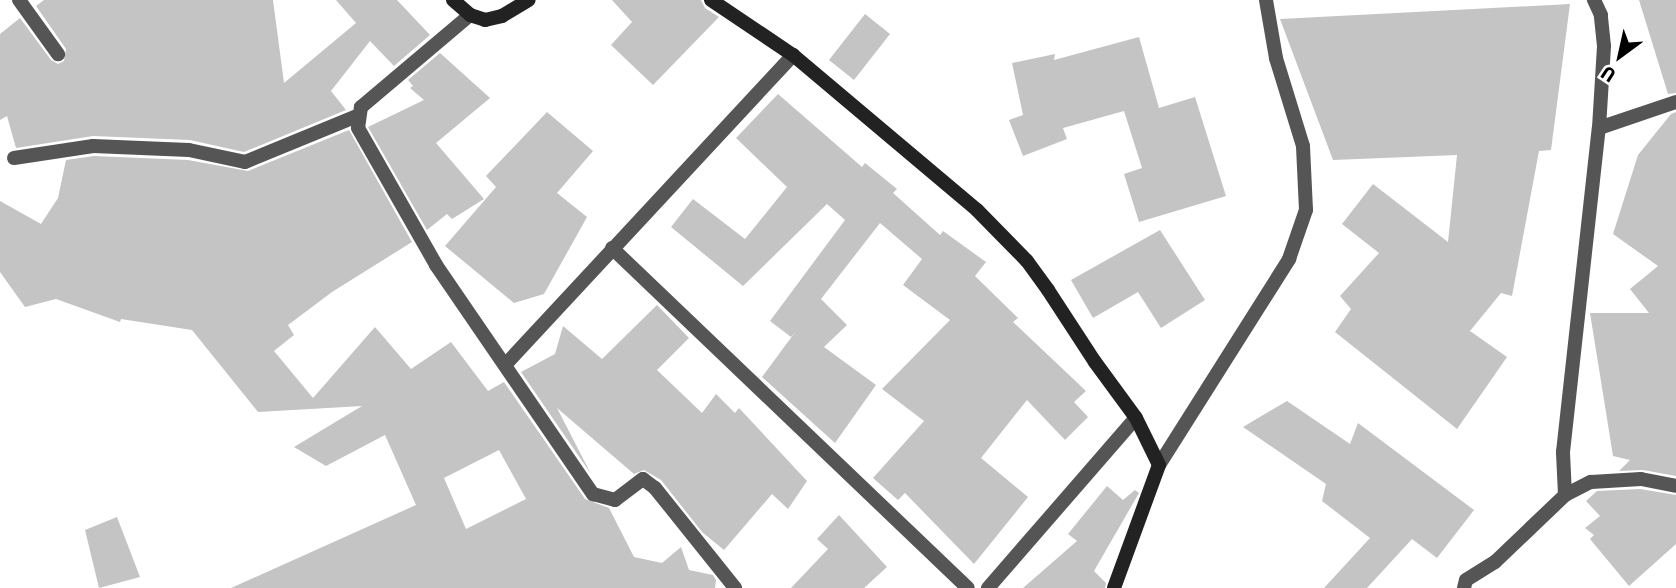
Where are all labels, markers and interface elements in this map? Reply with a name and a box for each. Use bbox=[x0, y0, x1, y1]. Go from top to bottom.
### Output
north arrow bbox=[1585, 21, 1655, 91]
text: U bbox=[1597, 61, 1620, 87]

